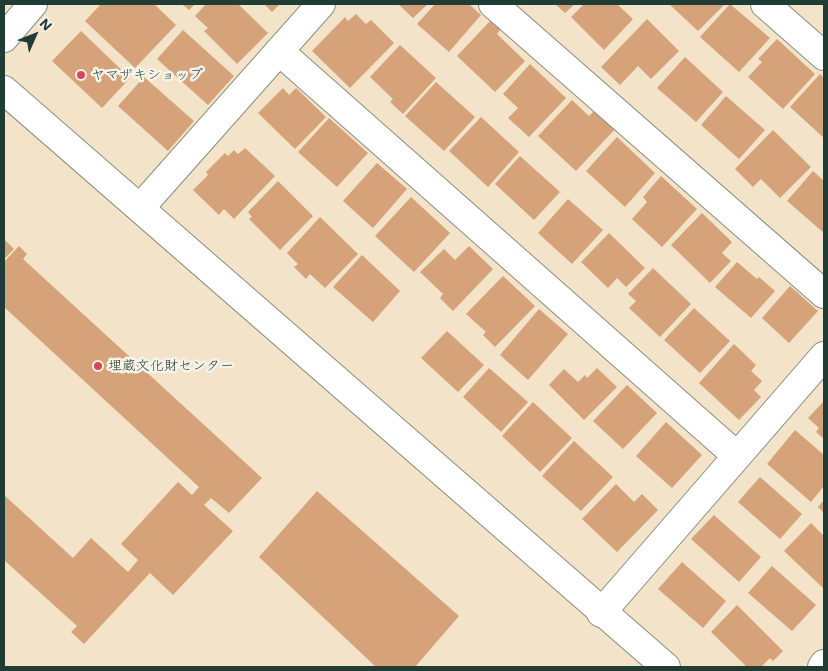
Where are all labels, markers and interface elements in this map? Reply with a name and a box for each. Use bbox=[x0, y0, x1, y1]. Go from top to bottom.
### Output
north arrow bbox=[10, 10, 60, 60]
text: N bbox=[36, 14, 57, 35]
place label: ヤマザキショップ bbox=[91, 67, 203, 83]
marker: ヤマザキショップ bbox=[75, 69, 87, 81]
place label: 埋蔵文化財センター bbox=[108, 358, 234, 374]
marker: 埋蔵文化財センター bbox=[92, 360, 104, 372]

